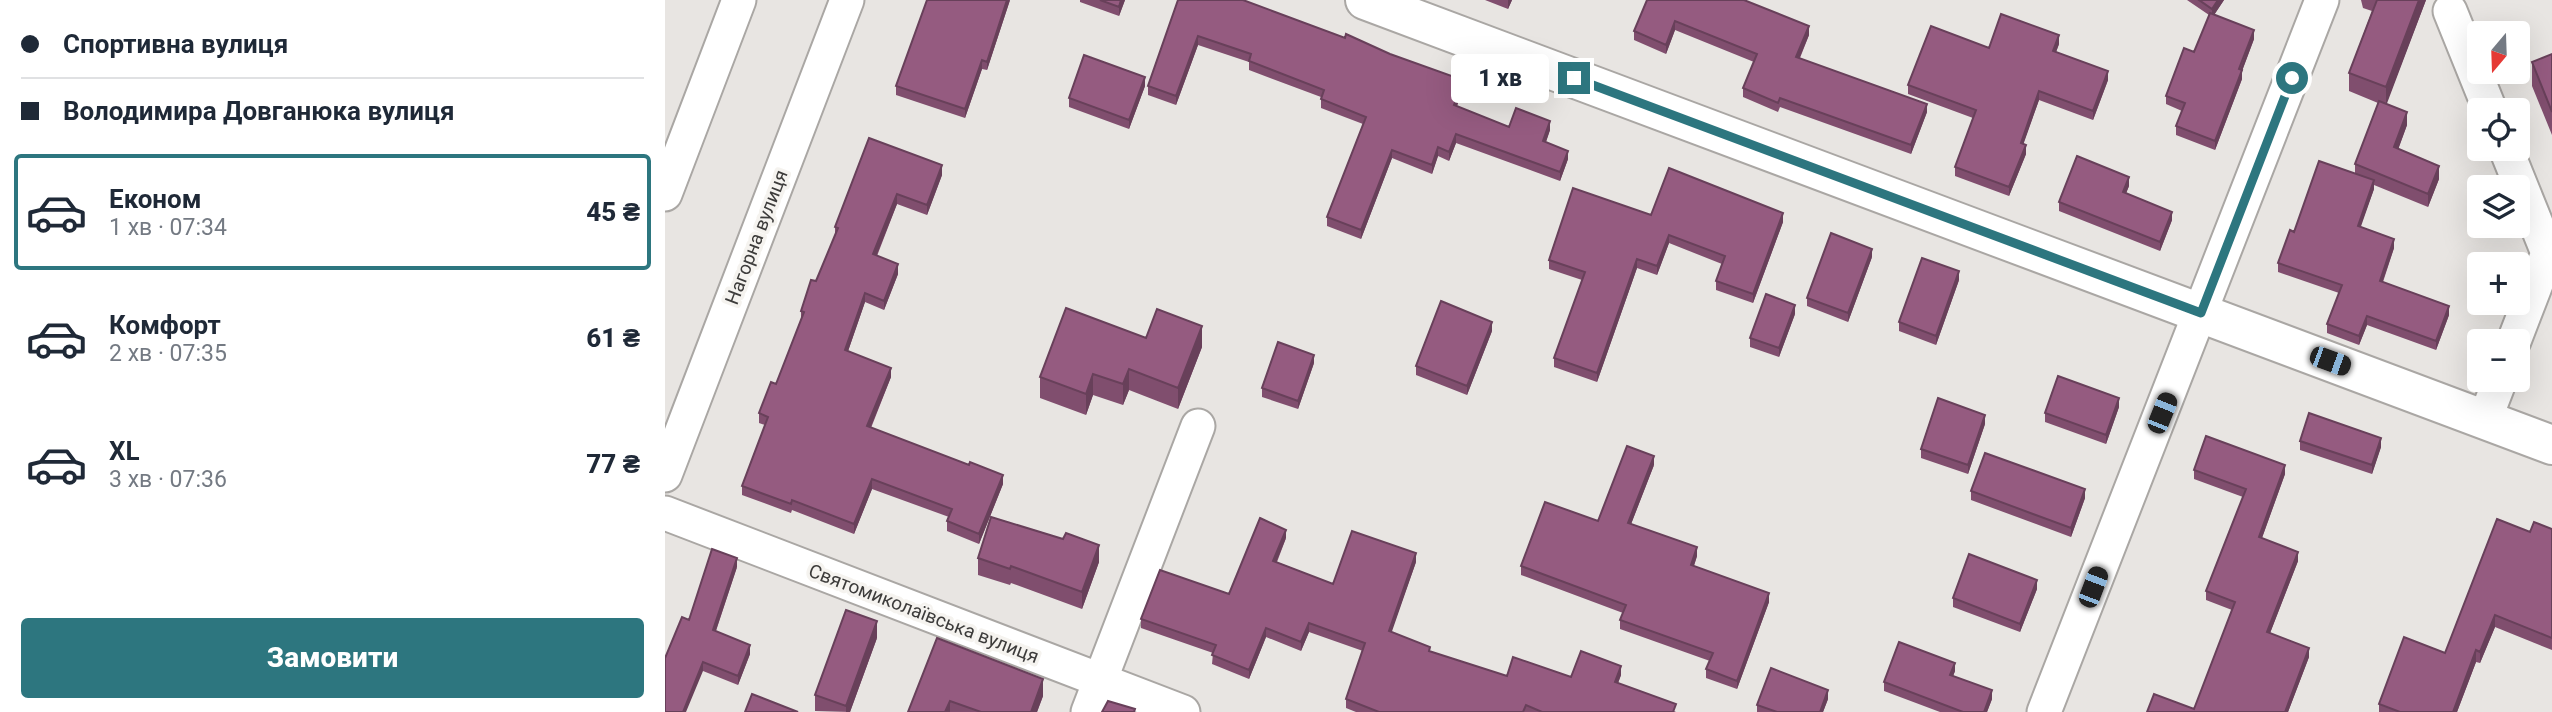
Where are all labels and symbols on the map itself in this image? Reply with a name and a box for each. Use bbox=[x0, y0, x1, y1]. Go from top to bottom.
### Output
north arrow bbox=[2467, 21, 2531, 84]
callout: 1 хв bbox=[1451, 54, 1549, 102]
route end bbox=[1558, 62, 1590, 94]
route start bbox=[2276, 62, 2308, 94]
street label: Нагорна вулиця bbox=[720, 167, 793, 308]
car bbox=[2307, 344, 2354, 378]
car bbox=[2145, 390, 2180, 436]
street label: Святомиколаївська вулиця bbox=[805, 559, 1042, 668]
car bbox=[2076, 564, 2111, 610]

